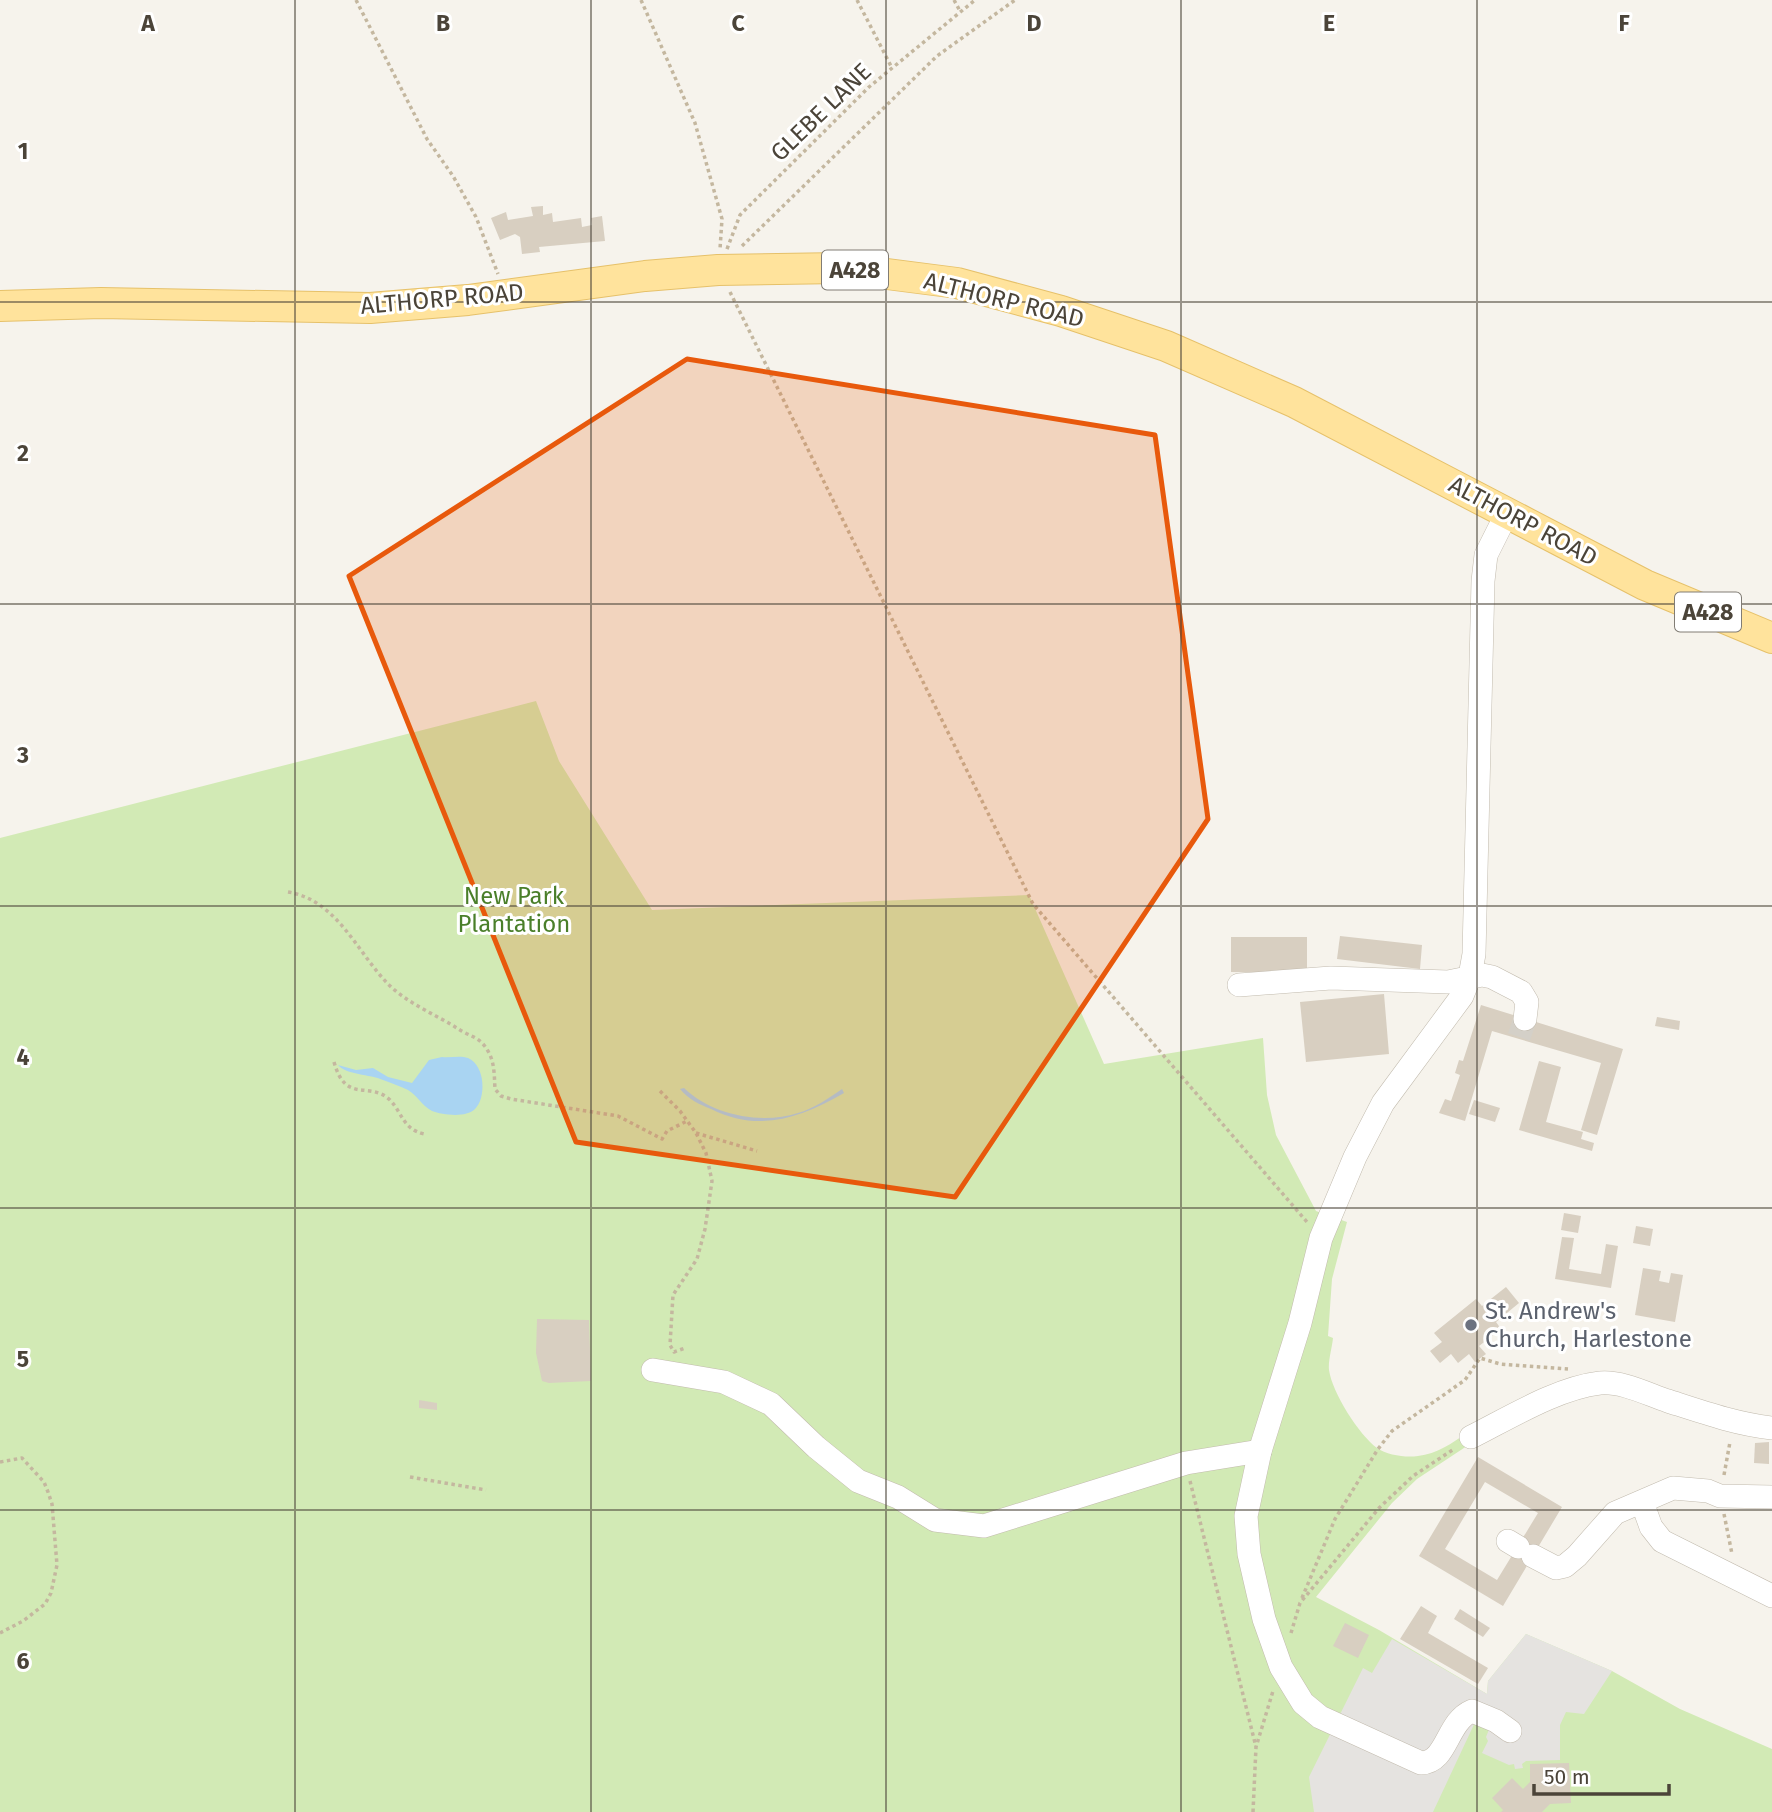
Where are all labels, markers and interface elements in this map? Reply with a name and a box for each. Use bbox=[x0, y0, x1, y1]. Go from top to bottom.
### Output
text: A bbox=[140, 9, 155, 37]
text: B bbox=[436, 9, 450, 37]
text: C bbox=[731, 9, 745, 37]
text: D bbox=[1027, 9, 1042, 37]
text: E bbox=[1323, 9, 1335, 37]
text: F bbox=[1618, 9, 1630, 37]
street label: GLEBE LANE bbox=[765, 57, 877, 167]
text: 1 bbox=[18, 137, 28, 165]
road number: A428 bbox=[822, 250, 888, 290]
street label: ALTHORP ROAD bbox=[921, 267, 1087, 333]
street label: ALTHORP ROAD bbox=[359, 278, 525, 320]
text: 2 bbox=[17, 439, 29, 467]
street label: ALTHORP ROAD bbox=[1444, 470, 1602, 572]
road number: A428 bbox=[1675, 592, 1741, 632]
text: 3 bbox=[16, 741, 29, 769]
park label: New Park Plantation bbox=[458, 882, 570, 938]
text: 4 bbox=[17, 1043, 30, 1071]
place label: St. Andrew's Church, Harlestone bbox=[1485, 1297, 1692, 1353]
marker: St. Andrew's Church, Harlestone bbox=[1463, 1317, 1479, 1333]
text: 5 bbox=[17, 1345, 29, 1373]
text: 6 bbox=[17, 1647, 30, 1675]
scale bar bbox=[1534, 1752, 1669, 1796]
text: 50 m bbox=[1544, 1764, 1590, 1790]

